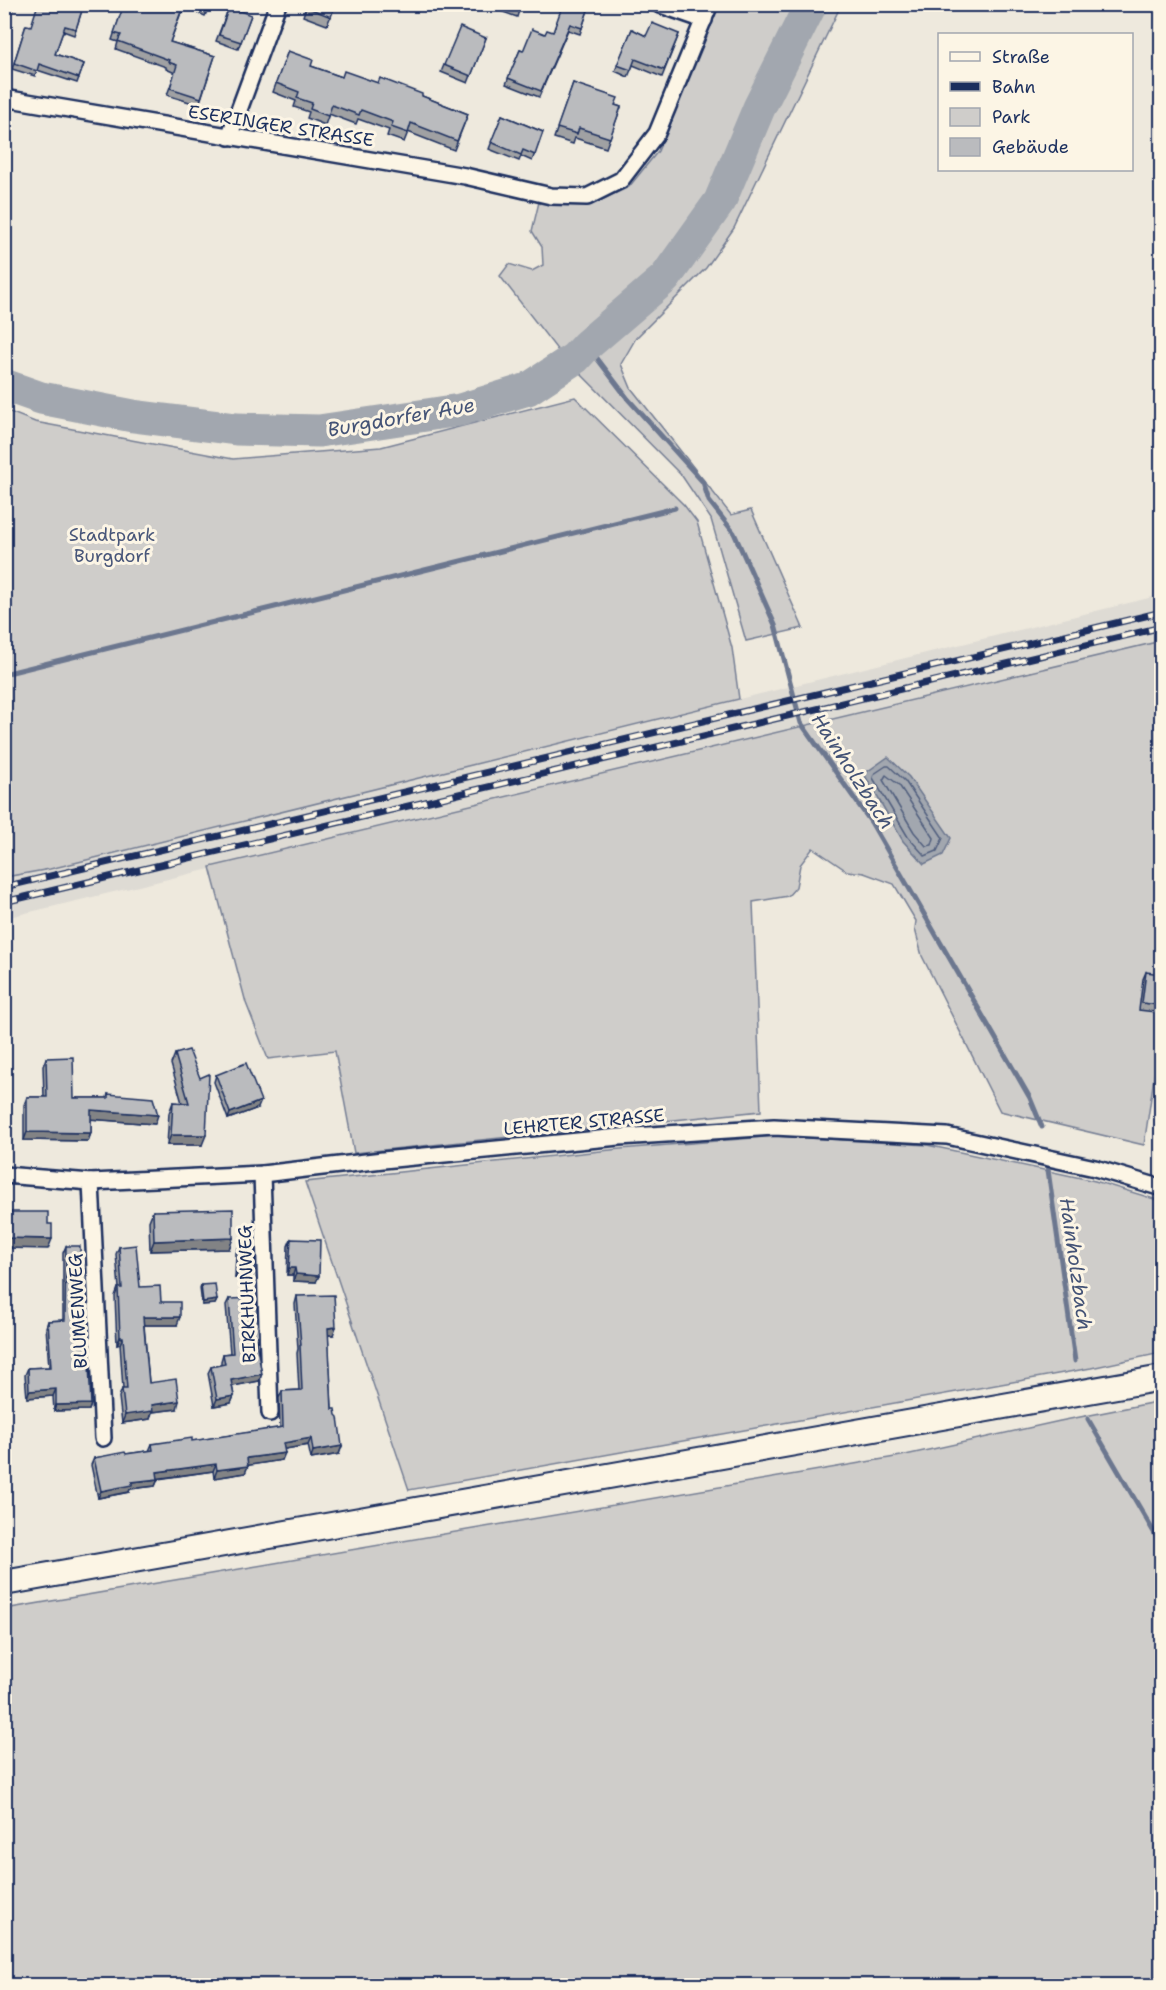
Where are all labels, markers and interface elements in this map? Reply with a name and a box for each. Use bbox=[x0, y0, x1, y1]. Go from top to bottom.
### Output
legend bbox=[938, 33, 1133, 171]
text: Straße bbox=[992, 45, 1050, 69]
text: Bahn bbox=[992, 75, 1036, 99]
street label: ESERINGER STRASSE bbox=[186, 99, 376, 153]
text: Park bbox=[992, 105, 1031, 129]
text: Gebäude bbox=[992, 135, 1069, 159]
water label: Burgdorfer Aue bbox=[325, 391, 477, 443]
park label: Stadtpark Burgdorf bbox=[69, 523, 155, 568]
water label: Hainholzbach bbox=[806, 708, 900, 834]
street label: LEHRTER STRASSE bbox=[502, 1103, 666, 1141]
water label: Hainholzbach bbox=[1054, 1196, 1098, 1332]
street label: BIRKHUHNWEG bbox=[233, 1224, 261, 1363]
street label: BLUMENWEG bbox=[63, 1252, 93, 1369]

